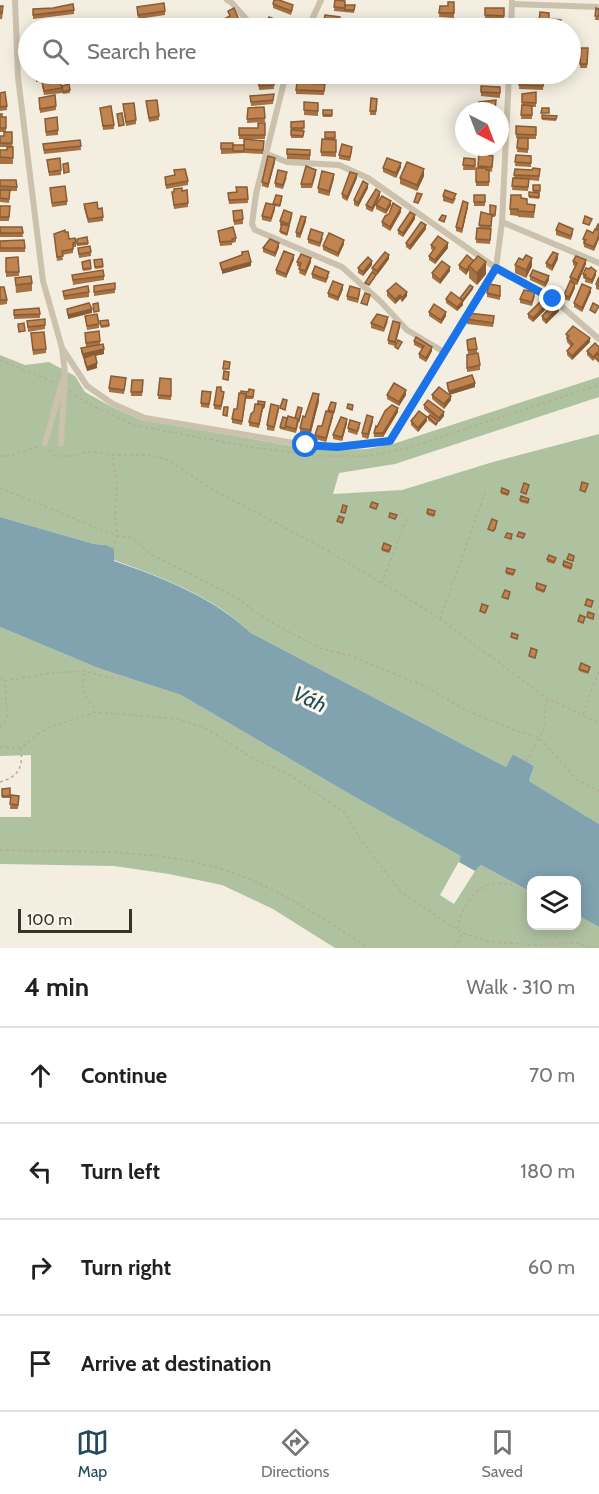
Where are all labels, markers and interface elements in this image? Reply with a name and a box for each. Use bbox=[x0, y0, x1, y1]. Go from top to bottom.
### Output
search box bbox=[18, 18, 581, 84]
icon: search bbox=[39, 35, 72, 68]
text: Search here bbox=[87, 38, 196, 65]
north arrow bbox=[455, 102, 509, 156]
route end bbox=[539, 285, 565, 311]
route start bbox=[292, 431, 318, 457]
water label: Váh bbox=[289, 681, 331, 717]
map controls bbox=[527, 876, 581, 930]
button: layers bbox=[527, 876, 581, 930]
scale bar bbox=[18, 906, 132, 934]
text: 100 m bbox=[27, 910, 72, 929]
text: 4 min bbox=[24, 971, 89, 1003]
text: Walk · 310 m bbox=[467, 975, 575, 999]
icon: ahead bbox=[24, 1059, 57, 1092]
text: Continue bbox=[81, 1062, 167, 1089]
text: 70 m bbox=[529, 1063, 575, 1087]
icon: left bbox=[24, 1155, 57, 1188]
text: Turn left bbox=[81, 1158, 160, 1185]
text: 180 m bbox=[520, 1159, 575, 1183]
icon: right bbox=[24, 1251, 57, 1284]
text: Turn right bbox=[81, 1254, 171, 1281]
text: 60 m bbox=[528, 1255, 575, 1279]
icon: arrive bbox=[24, 1347, 57, 1380]
text: Arrive at destination bbox=[81, 1350, 271, 1377]
tab: Map bbox=[76, 1426, 109, 1481]
tab: Directions bbox=[261, 1426, 329, 1481]
tab: Saved bbox=[481, 1426, 523, 1481]

